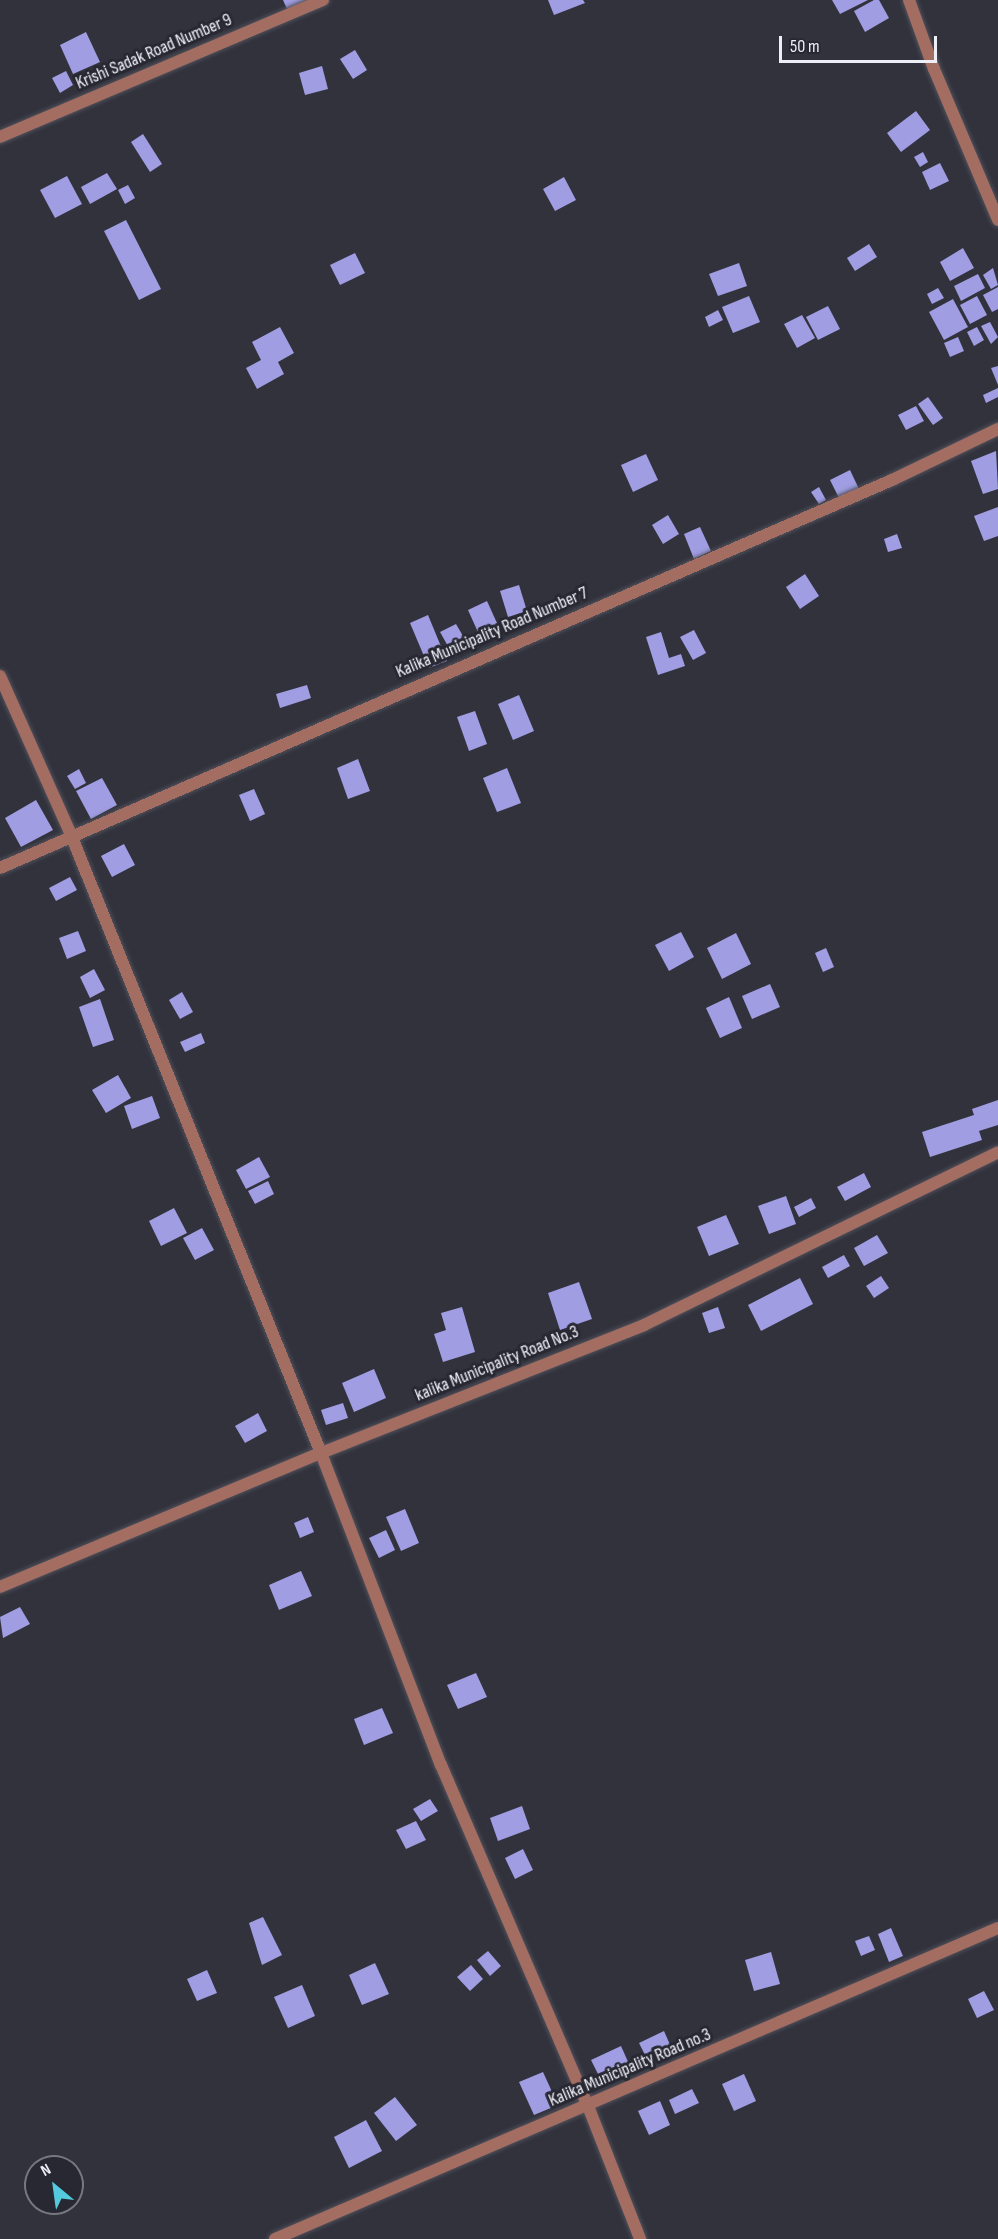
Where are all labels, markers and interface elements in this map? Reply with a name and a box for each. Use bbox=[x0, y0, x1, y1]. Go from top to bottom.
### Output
street label: Krishi Sadak Road Number 9 bbox=[73, 9, 235, 95]
scale bar bbox=[782, 24, 940, 62]
text: 50 m bbox=[790, 36, 820, 57]
street label: Kalika Municipality Road Number 7 bbox=[393, 583, 591, 683]
street label: kalika Municipality Road No.3 bbox=[412, 1321, 582, 1407]
street label: Kalika Municipality Road no.3 bbox=[546, 2024, 714, 2112]
north arrow bbox=[24, 2155, 84, 2215]
text: N bbox=[38, 2160, 54, 2181]

